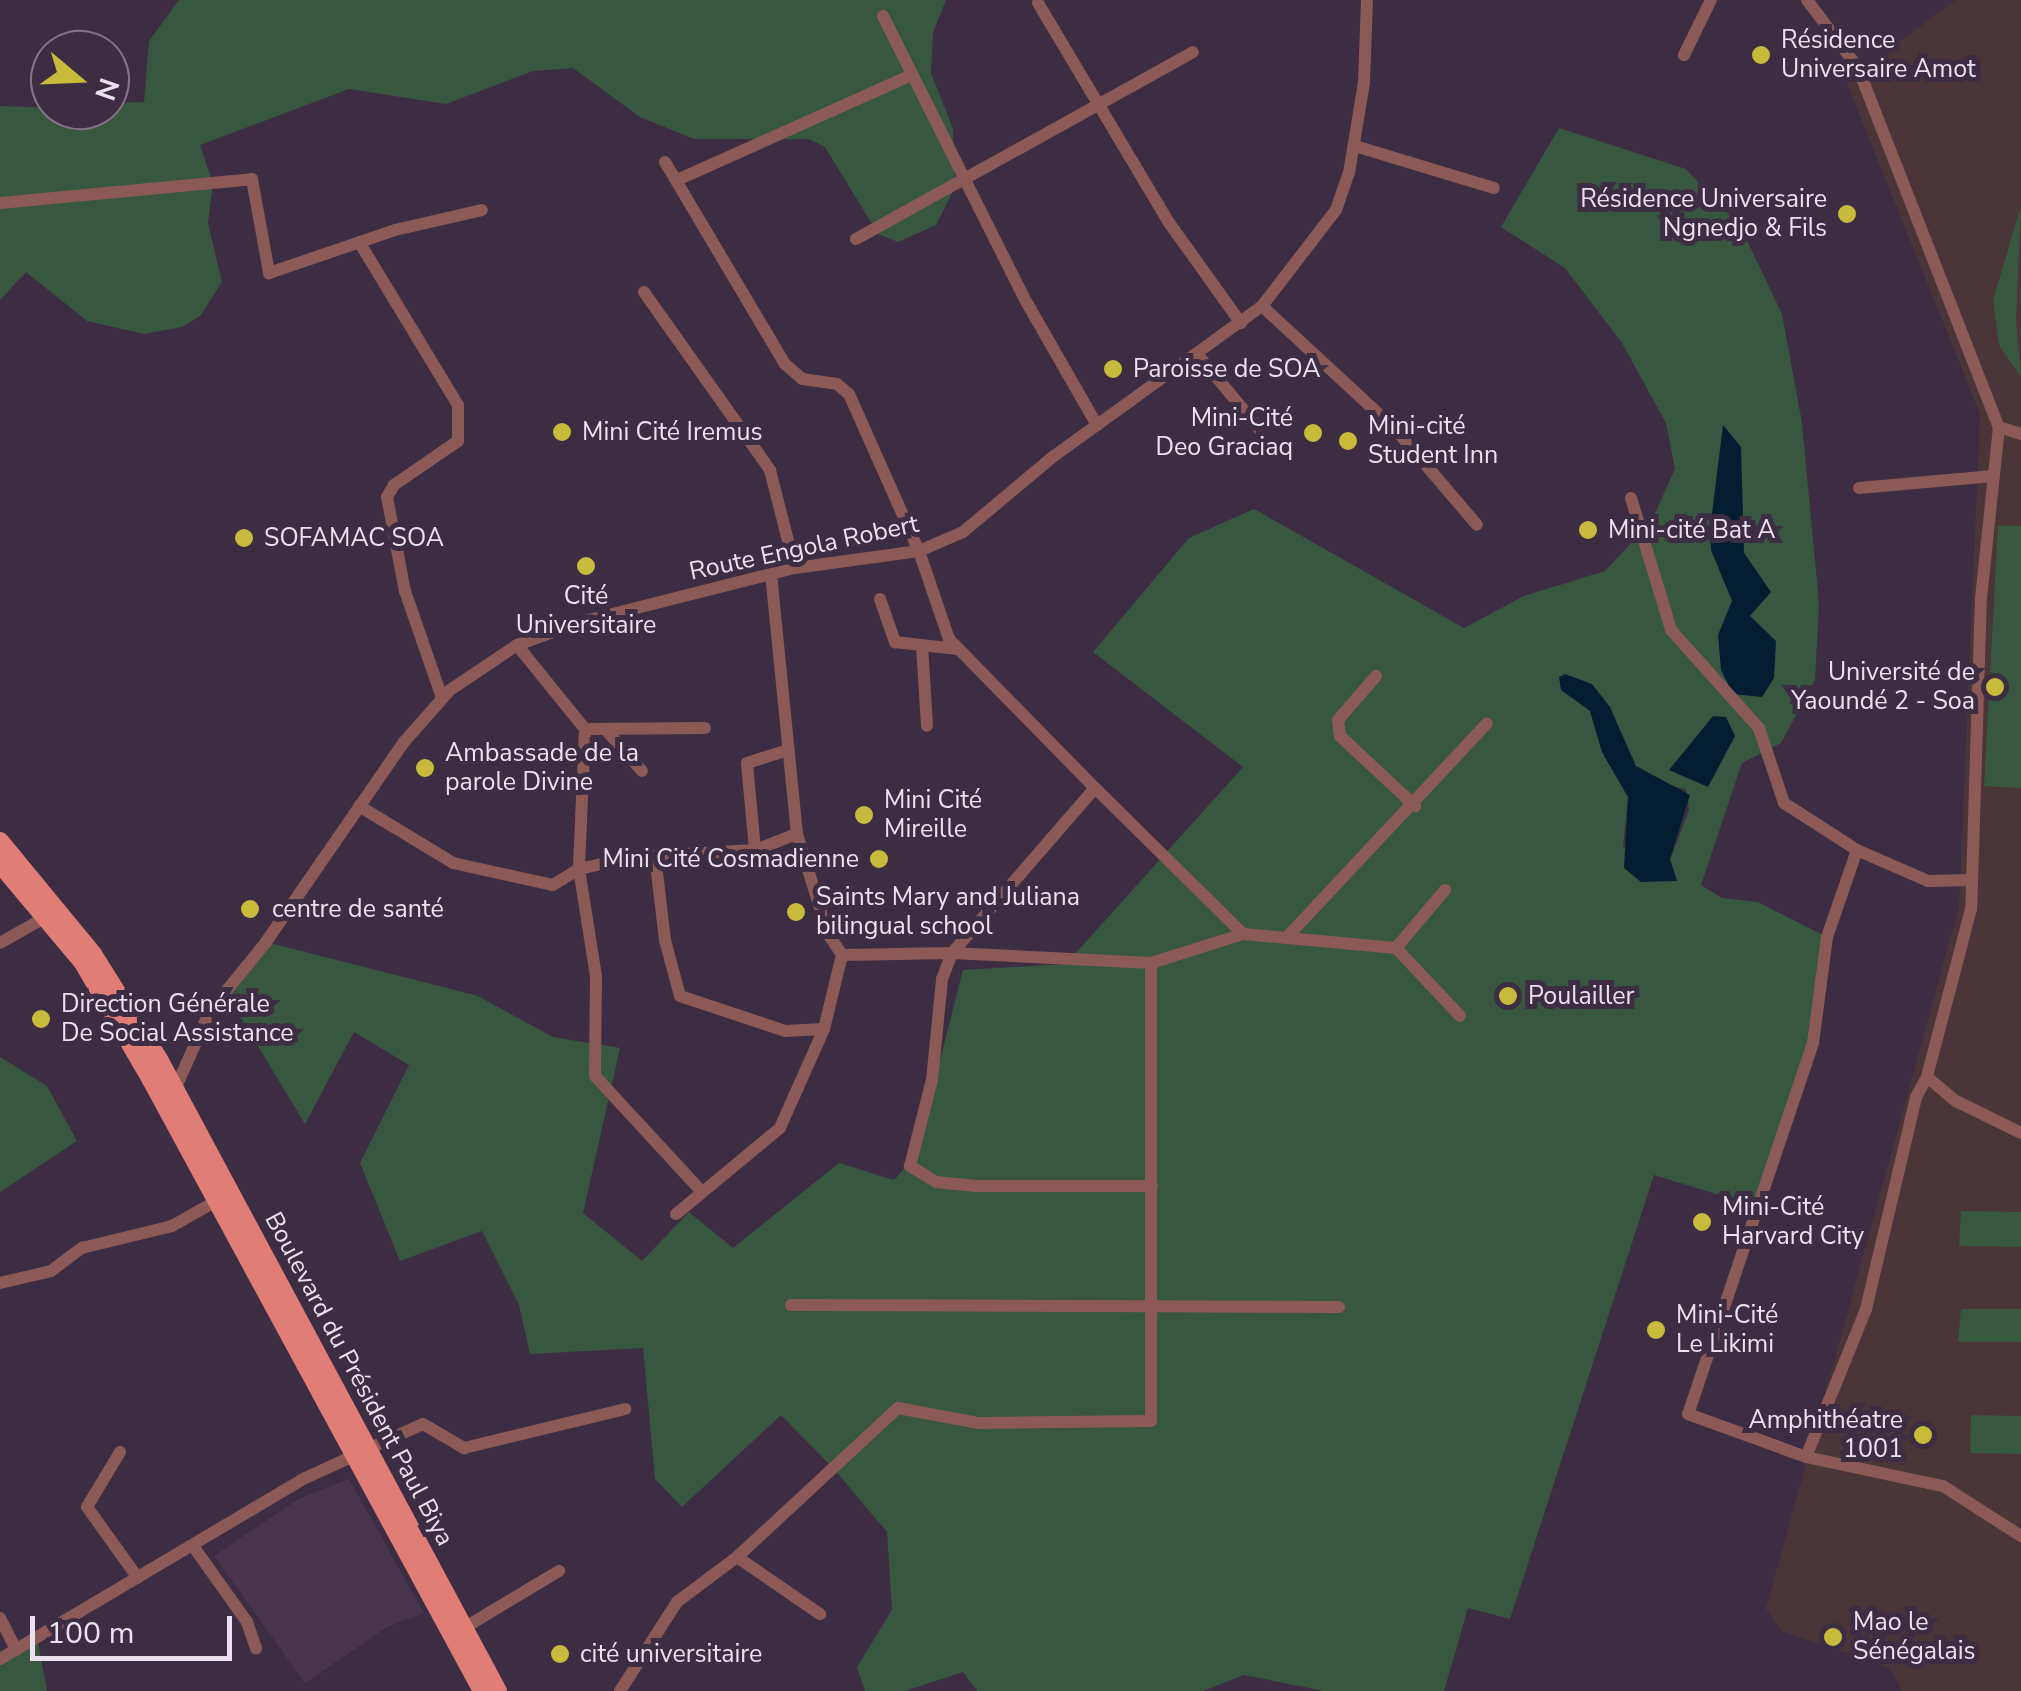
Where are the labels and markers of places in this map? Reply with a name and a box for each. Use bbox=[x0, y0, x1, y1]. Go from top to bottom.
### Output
place label: Résidence Universaire Amot bbox=[1781, 26, 1976, 85]
marker: Résidence Universaire Amot bbox=[1750, 44, 1772, 66]
place label: Résidence Universaire Ngnedjo & Fils bbox=[1580, 185, 1827, 244]
marker: Résidence Universaire Ngnedjo & Fils bbox=[1836, 203, 1858, 225]
place label: Paroisse de SOA bbox=[1133, 354, 1321, 384]
marker: Paroisse de SOA bbox=[1102, 358, 1124, 380]
place label: Mini-Cité Deo Graciaq bbox=[1155, 404, 1293, 463]
place label: Mini-cité Student Inn bbox=[1368, 412, 1498, 471]
place label: Mini Cité Iremus bbox=[582, 417, 763, 447]
marker: Mini Cité Iremus bbox=[551, 421, 573, 443]
marker: Mini-Cité Deo Graciaq bbox=[1302, 422, 1324, 444]
marker: Mini-cité Student Inn bbox=[1337, 430, 1359, 452]
place label: Mini-cité Bat A bbox=[1608, 515, 1775, 545]
marker: Mini-cité Bat A bbox=[1577, 519, 1599, 541]
place label: SOFAMAC SOA bbox=[264, 523, 444, 553]
marker: SOFAMAC SOA bbox=[233, 527, 255, 549]
marker: Cité Universitaire bbox=[575, 555, 597, 577]
place label: Cité Universitaire bbox=[516, 582, 656, 641]
place label: Université de Yaoundé 2 - Soa bbox=[1791, 658, 1975, 717]
marker: Université de Yaoundé 2 - Soa bbox=[1984, 676, 2006, 698]
place label: Ambassade de la parole Divine bbox=[445, 739, 639, 798]
marker: Ambassade de la parole Divine bbox=[414, 757, 436, 779]
place label: Mini Cité Mireille bbox=[884, 786, 982, 845]
marker: Mini Cité Mireille bbox=[853, 804, 875, 826]
place label: Mini Cité Cosmadienne bbox=[603, 844, 859, 874]
marker: Mini Cité Cosmadienne bbox=[868, 848, 890, 870]
place label: Saints Mary and Juliana bilingual school bbox=[816, 883, 1080, 942]
place label: centre de santé bbox=[272, 894, 444, 924]
marker: centre de santé bbox=[237, 896, 263, 922]
marker: Saints Mary and Juliana bilingual school bbox=[785, 901, 807, 923]
place label: Poulailler bbox=[1528, 981, 1635, 1011]
marker: Poulailler bbox=[1497, 985, 1519, 1007]
place label: Direction Générale De Social Assistance bbox=[61, 990, 294, 1049]
marker: Direction Générale De Social Assistance bbox=[30, 1008, 52, 1030]
place label: Mini-Cité Harvard City bbox=[1722, 1193, 1864, 1252]
marker: Mini-Cité Harvard City bbox=[1691, 1211, 1713, 1233]
place label: Mini-Cité Le Likimi bbox=[1676, 1301, 1778, 1360]
marker: Mini-Cité Le Likimi bbox=[1645, 1319, 1667, 1341]
place label: Amphithéatre 1001 bbox=[1748, 1406, 1903, 1465]
marker: Amphithéatre 1001 bbox=[1912, 1424, 1934, 1446]
place label: Mao le Sénégalais bbox=[1853, 1608, 1976, 1667]
marker: Mao le Sénégalais bbox=[1822, 1626, 1844, 1648]
place label: cité universitaire bbox=[580, 1639, 762, 1669]
marker: cité universitaire bbox=[549, 1643, 571, 1665]

